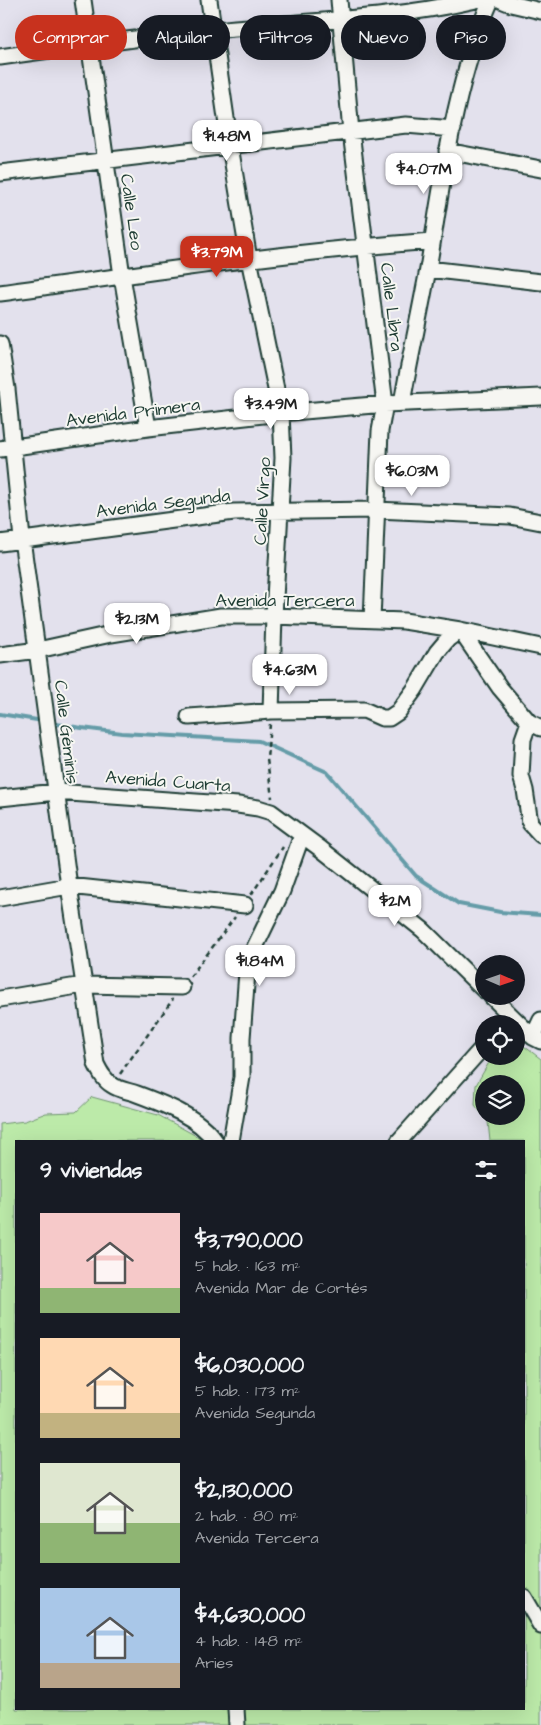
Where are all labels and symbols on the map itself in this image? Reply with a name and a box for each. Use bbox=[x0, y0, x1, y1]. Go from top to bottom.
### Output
pin: $1.48M bbox=[186, 120, 268, 162]
pin: $4.07M bbox=[383, 152, 465, 195]
street label: Calle Leo bbox=[114, 172, 149, 252]
pin: $3.79M bbox=[176, 236, 258, 278]
street label: Calle Libra bbox=[374, 261, 409, 353]
pin: $3.49M bbox=[230, 388, 312, 430]
street label: Avenida Primera bbox=[65, 392, 202, 433]
pin: $6.03M bbox=[371, 454, 453, 497]
street label: Calle Virgo bbox=[248, 457, 278, 546]
street label: Avenida Segunda bbox=[95, 483, 232, 525]
street label: Avenida Tercera bbox=[215, 588, 355, 613]
pin: $2.13M bbox=[96, 602, 178, 645]
pin: $4.63M bbox=[249, 654, 331, 696]
street label: Calle Géminis bbox=[48, 679, 85, 785]
street label: Avenida Cuarta bbox=[105, 765, 231, 798]
pin: $2M bbox=[371, 884, 419, 927]
pin: $1.84M bbox=[219, 944, 301, 987]
north arrow bbox=[475, 955, 525, 1005]

